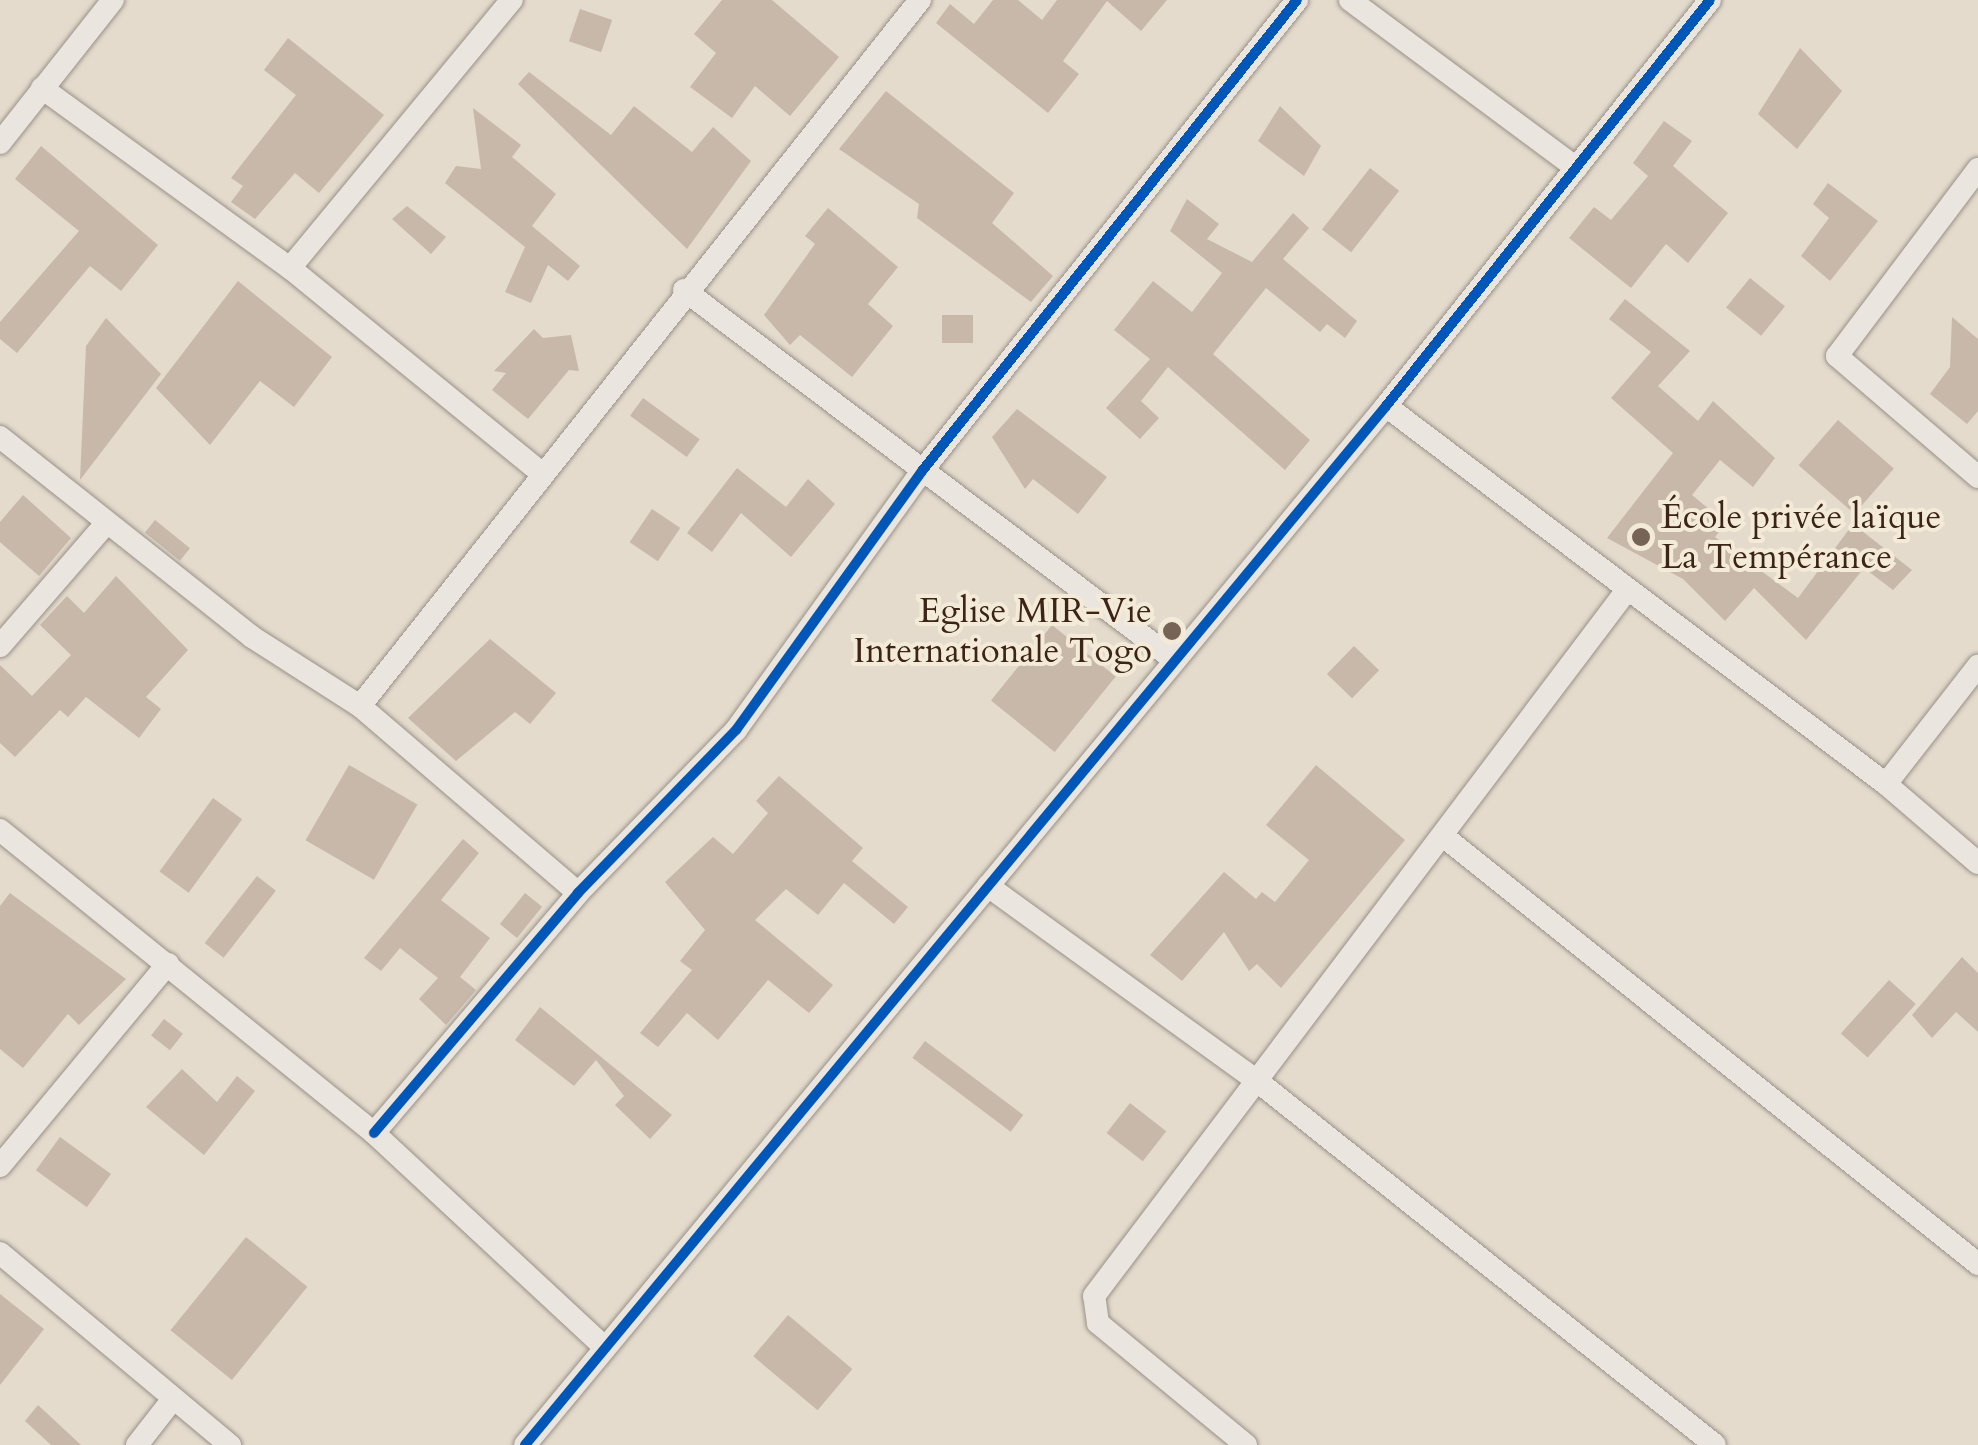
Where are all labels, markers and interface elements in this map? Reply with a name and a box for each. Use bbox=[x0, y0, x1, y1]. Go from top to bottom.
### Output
place label: École privée laïque La Tempérance bbox=[1661, 496, 1941, 578]
marker: École privée laïque La Tempérance bbox=[1630, 526, 1652, 548]
place label: Eglise MIR-Vie Internationale Togo bbox=[853, 590, 1152, 672]
marker: Eglise MIR-Vie Internationale Togo bbox=[1161, 620, 1183, 642]

